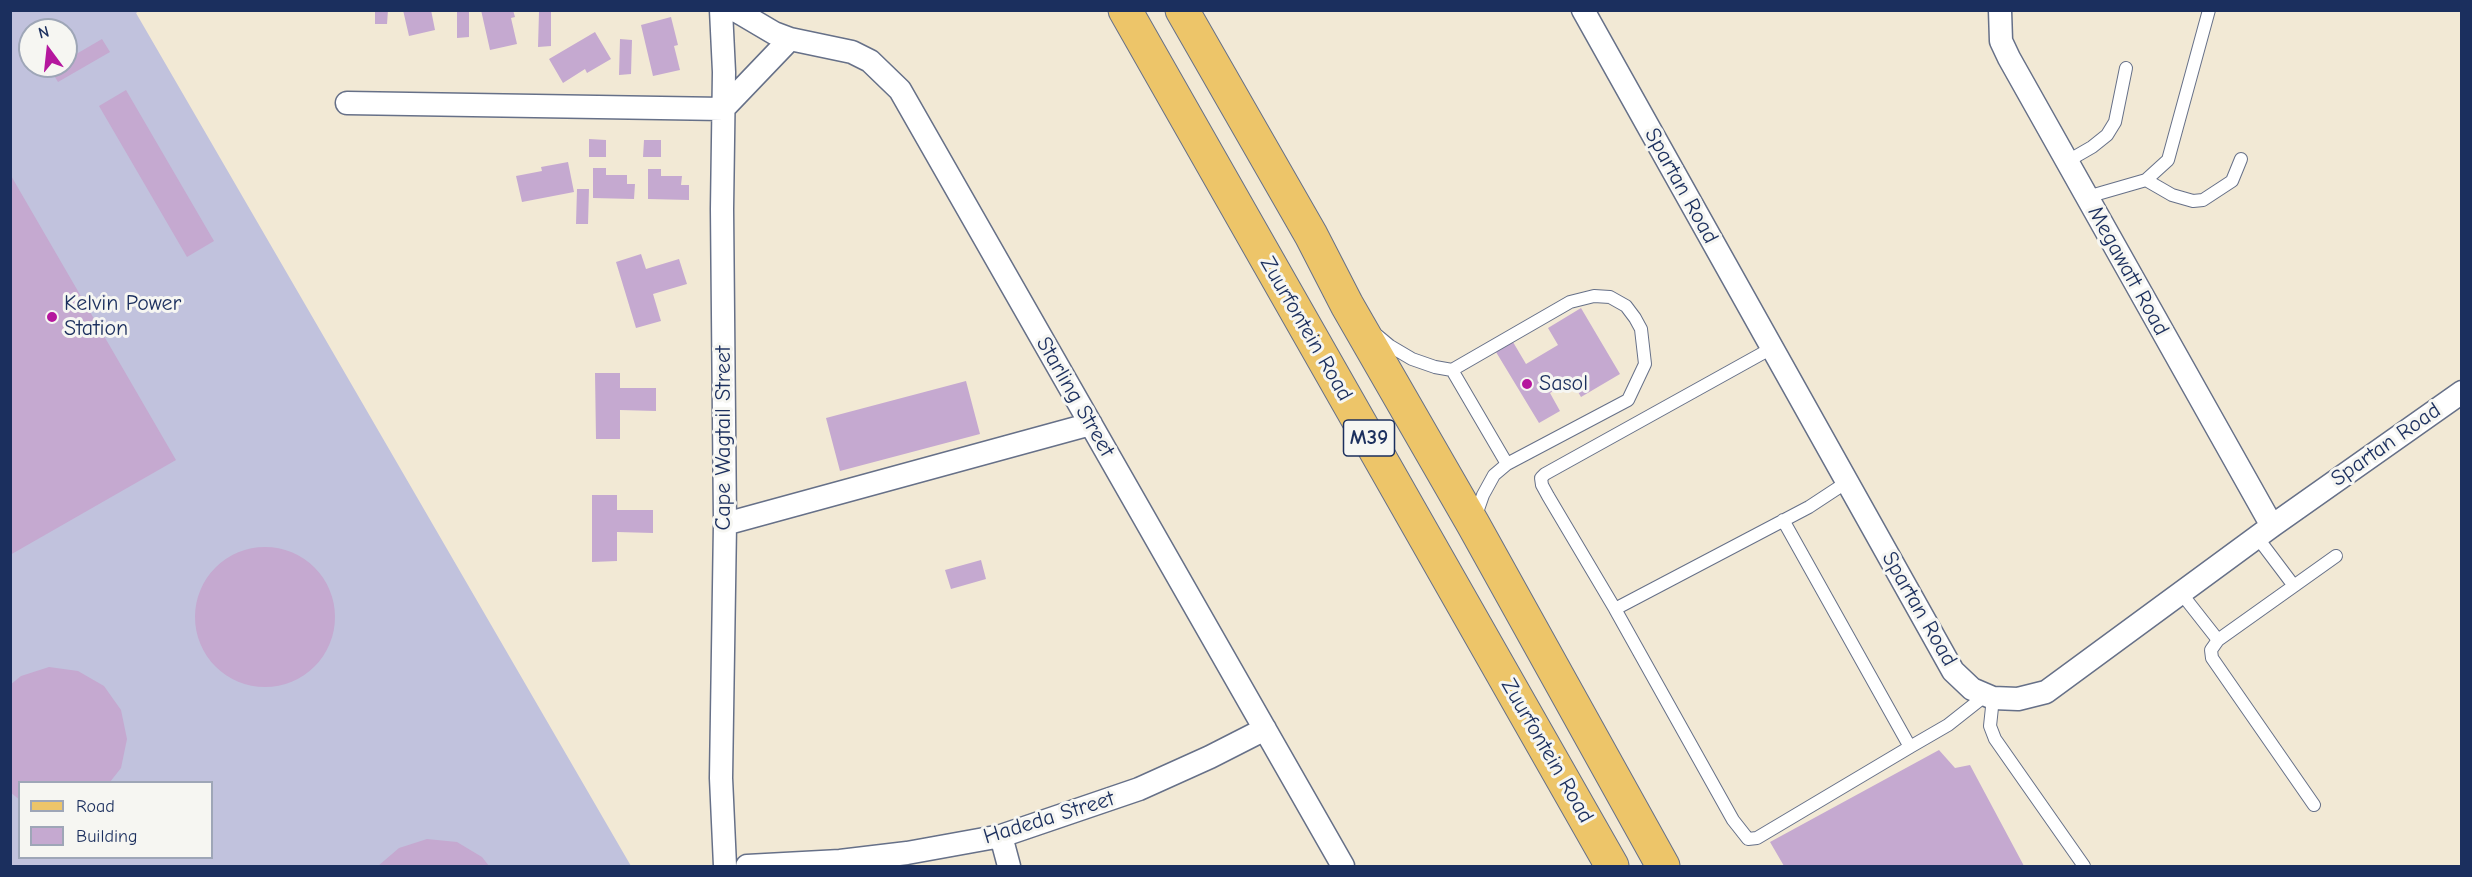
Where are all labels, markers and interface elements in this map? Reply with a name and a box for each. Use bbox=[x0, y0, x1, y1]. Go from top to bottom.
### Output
north arrow bbox=[18, 18, 78, 78]
text: N bbox=[36, 23, 51, 43]
street label: Spartan Road bbox=[1638, 124, 1724, 248]
street label: Megawatt Road bbox=[2082, 202, 2174, 340]
street label: Zuurfontein Road bbox=[1254, 252, 1358, 406]
place label: Kelvin Power Station bbox=[64, 291, 181, 342]
marker: Kelvin Power Station bbox=[45, 310, 59, 324]
street label: Starling Street bbox=[1030, 332, 1120, 462]
street label: Cape Wagtail Street bbox=[711, 346, 737, 530]
place label: Sasol bbox=[1539, 371, 1588, 397]
marker: Sasol bbox=[1520, 377, 1534, 391]
street label: Spartan Road bbox=[2326, 397, 2446, 493]
road number: M39 bbox=[1344, 420, 1394, 456]
street label: Spartan Road bbox=[1876, 547, 1962, 671]
street label: Zuurfontein Road bbox=[1495, 674, 1599, 828]
legend bbox=[18, 781, 213, 859]
street label: Hadeda Street bbox=[980, 786, 1118, 850]
text: Road bbox=[76, 796, 115, 817]
text: Building bbox=[76, 826, 138, 847]

